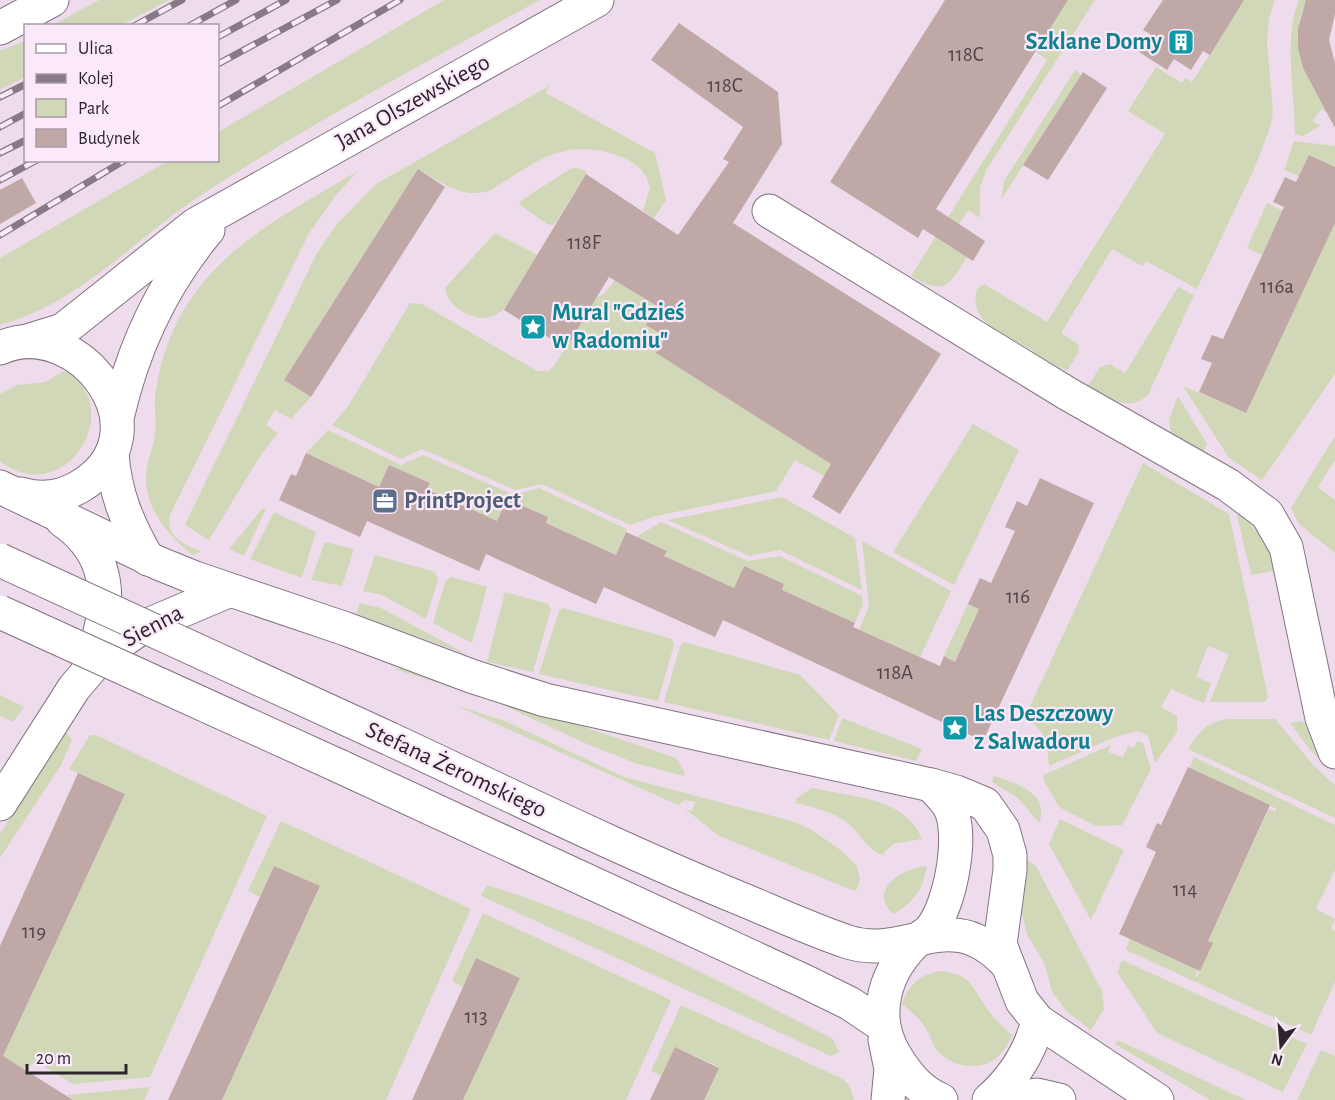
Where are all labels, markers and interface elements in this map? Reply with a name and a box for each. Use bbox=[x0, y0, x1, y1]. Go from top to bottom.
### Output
legend bbox=[24, 24, 219, 162]
building icon: Szklane Domy bbox=[1166, 27, 1196, 57]
place label: Szklane Domy bbox=[1026, 30, 1162, 54]
text: Ulica bbox=[78, 40, 113, 58]
house number: 118C bbox=[948, 44, 984, 65]
street label: Jana Olszewskiego bbox=[332, 50, 494, 154]
text: Kolej bbox=[78, 70, 114, 88]
house number: 118C bbox=[707, 75, 743, 96]
text: Park bbox=[78, 100, 110, 118]
text: Budynek bbox=[78, 130, 140, 148]
house number: 118F bbox=[567, 232, 602, 253]
house number: 116a bbox=[1260, 276, 1294, 297]
place label: Mural "Gdzieś w Radomiu" bbox=[552, 301, 684, 353]
place icon: Mural "Gdzieś w Radomiu" bbox=[518, 312, 548, 342]
office icon: PrintProject bbox=[370, 486, 400, 516]
place label: PrintProject bbox=[404, 489, 521, 513]
house number: 116 bbox=[1006, 586, 1030, 607]
street label: Sienna bbox=[119, 600, 187, 652]
house number: 118A bbox=[877, 662, 913, 683]
place label: Las Deszczowy z Salwadoru bbox=[974, 702, 1114, 754]
place icon: Las Deszczowy z Salwadoru bbox=[940, 713, 970, 743]
street label: Stefana Żeromskiego bbox=[362, 717, 551, 822]
house number: 114 bbox=[1173, 879, 1197, 900]
house number: 119 bbox=[22, 921, 46, 942]
house number: 113 bbox=[464, 1006, 488, 1027]
north arrow bbox=[1251, 1016, 1311, 1076]
scale bar bbox=[27, 1037, 126, 1075]
text: 20 m bbox=[36, 1050, 71, 1068]
text: N bbox=[1270, 1050, 1285, 1069]

